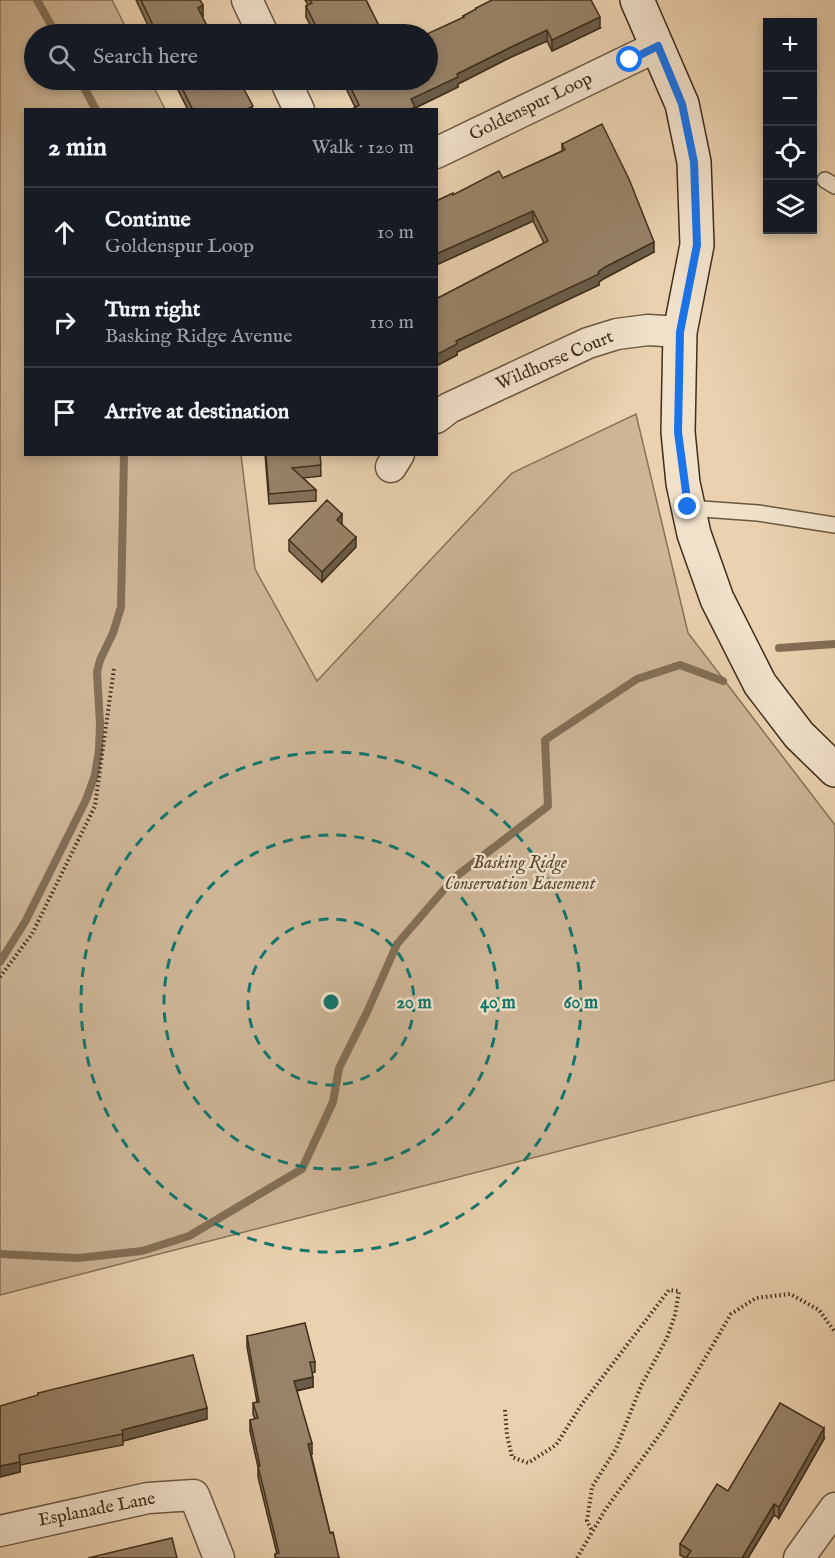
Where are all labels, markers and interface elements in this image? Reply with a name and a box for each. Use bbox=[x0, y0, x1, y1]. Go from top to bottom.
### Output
map controls bbox=[763, 18, 817, 234]
button: + bbox=[763, 18, 817, 72]
search box bbox=[24, 24, 438, 90]
icon: search bbox=[45, 41, 78, 74]
text: Search here bbox=[93, 43, 198, 71]
route start bbox=[616, 46, 642, 72]
street label: Goldenspur Loop bbox=[466, 67, 597, 147]
button: − bbox=[763, 72, 817, 126]
button: locate bbox=[763, 126, 817, 180]
text: 2 min bbox=[48, 131, 107, 164]
text: Walk · 120 m bbox=[312, 135, 414, 160]
button: layers bbox=[763, 180, 817, 234]
text: Continue bbox=[105, 206, 191, 234]
icon: ahead bbox=[48, 216, 81, 249]
text: 10 m bbox=[377, 220, 414, 245]
text: Goldenspur Loop bbox=[105, 234, 254, 259]
text: Turn right bbox=[105, 296, 200, 324]
icon: right bbox=[48, 306, 81, 339]
text: 110 m bbox=[370, 310, 414, 335]
text: Basking Ridge Avenue bbox=[105, 324, 292, 349]
street label: Wildhorse Court bbox=[493, 326, 617, 396]
icon: arrive bbox=[48, 396, 81, 429]
text: Arrive at destination bbox=[105, 398, 289, 426]
route end bbox=[674, 493, 700, 519]
park label: Basking Ridge Conservation Easement bbox=[444, 852, 597, 896]
centre of rings bbox=[321, 992, 341, 1012]
text: 20 m bbox=[396, 992, 432, 1015]
text: 40 m bbox=[480, 992, 516, 1015]
text: 60 m bbox=[564, 992, 598, 1015]
street label: Esplanade Lane bbox=[37, 1487, 157, 1533]

